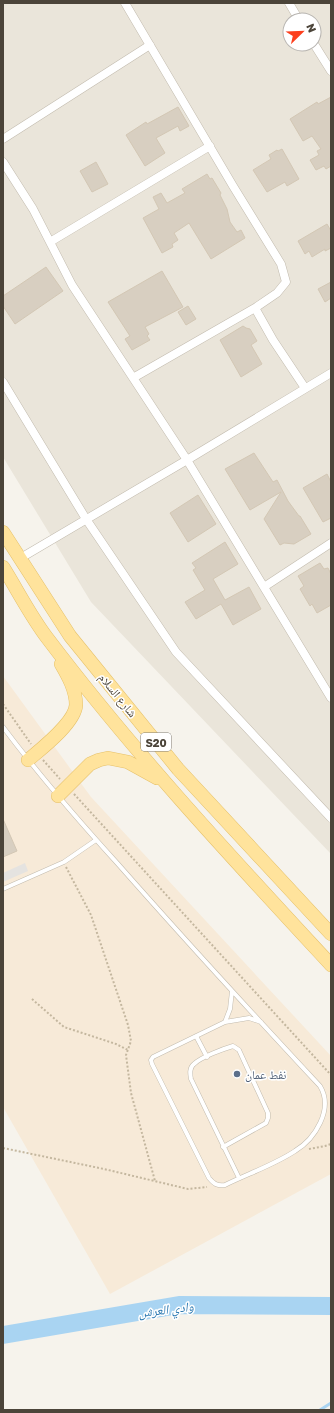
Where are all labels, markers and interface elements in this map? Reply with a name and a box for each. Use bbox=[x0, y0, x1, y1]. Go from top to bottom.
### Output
north arrow bbox=[282, 12, 322, 52]
text: N bbox=[304, 22, 319, 34]
street label: شارع السلام bbox=[95, 670, 140, 721]
road number: S20 bbox=[141, 733, 171, 751]
place label: نفط عمان bbox=[245, 1067, 286, 1082]
marker: نفط عمان bbox=[232, 1069, 242, 1079]
water label: وادي العرش bbox=[137, 1298, 195, 1324]

